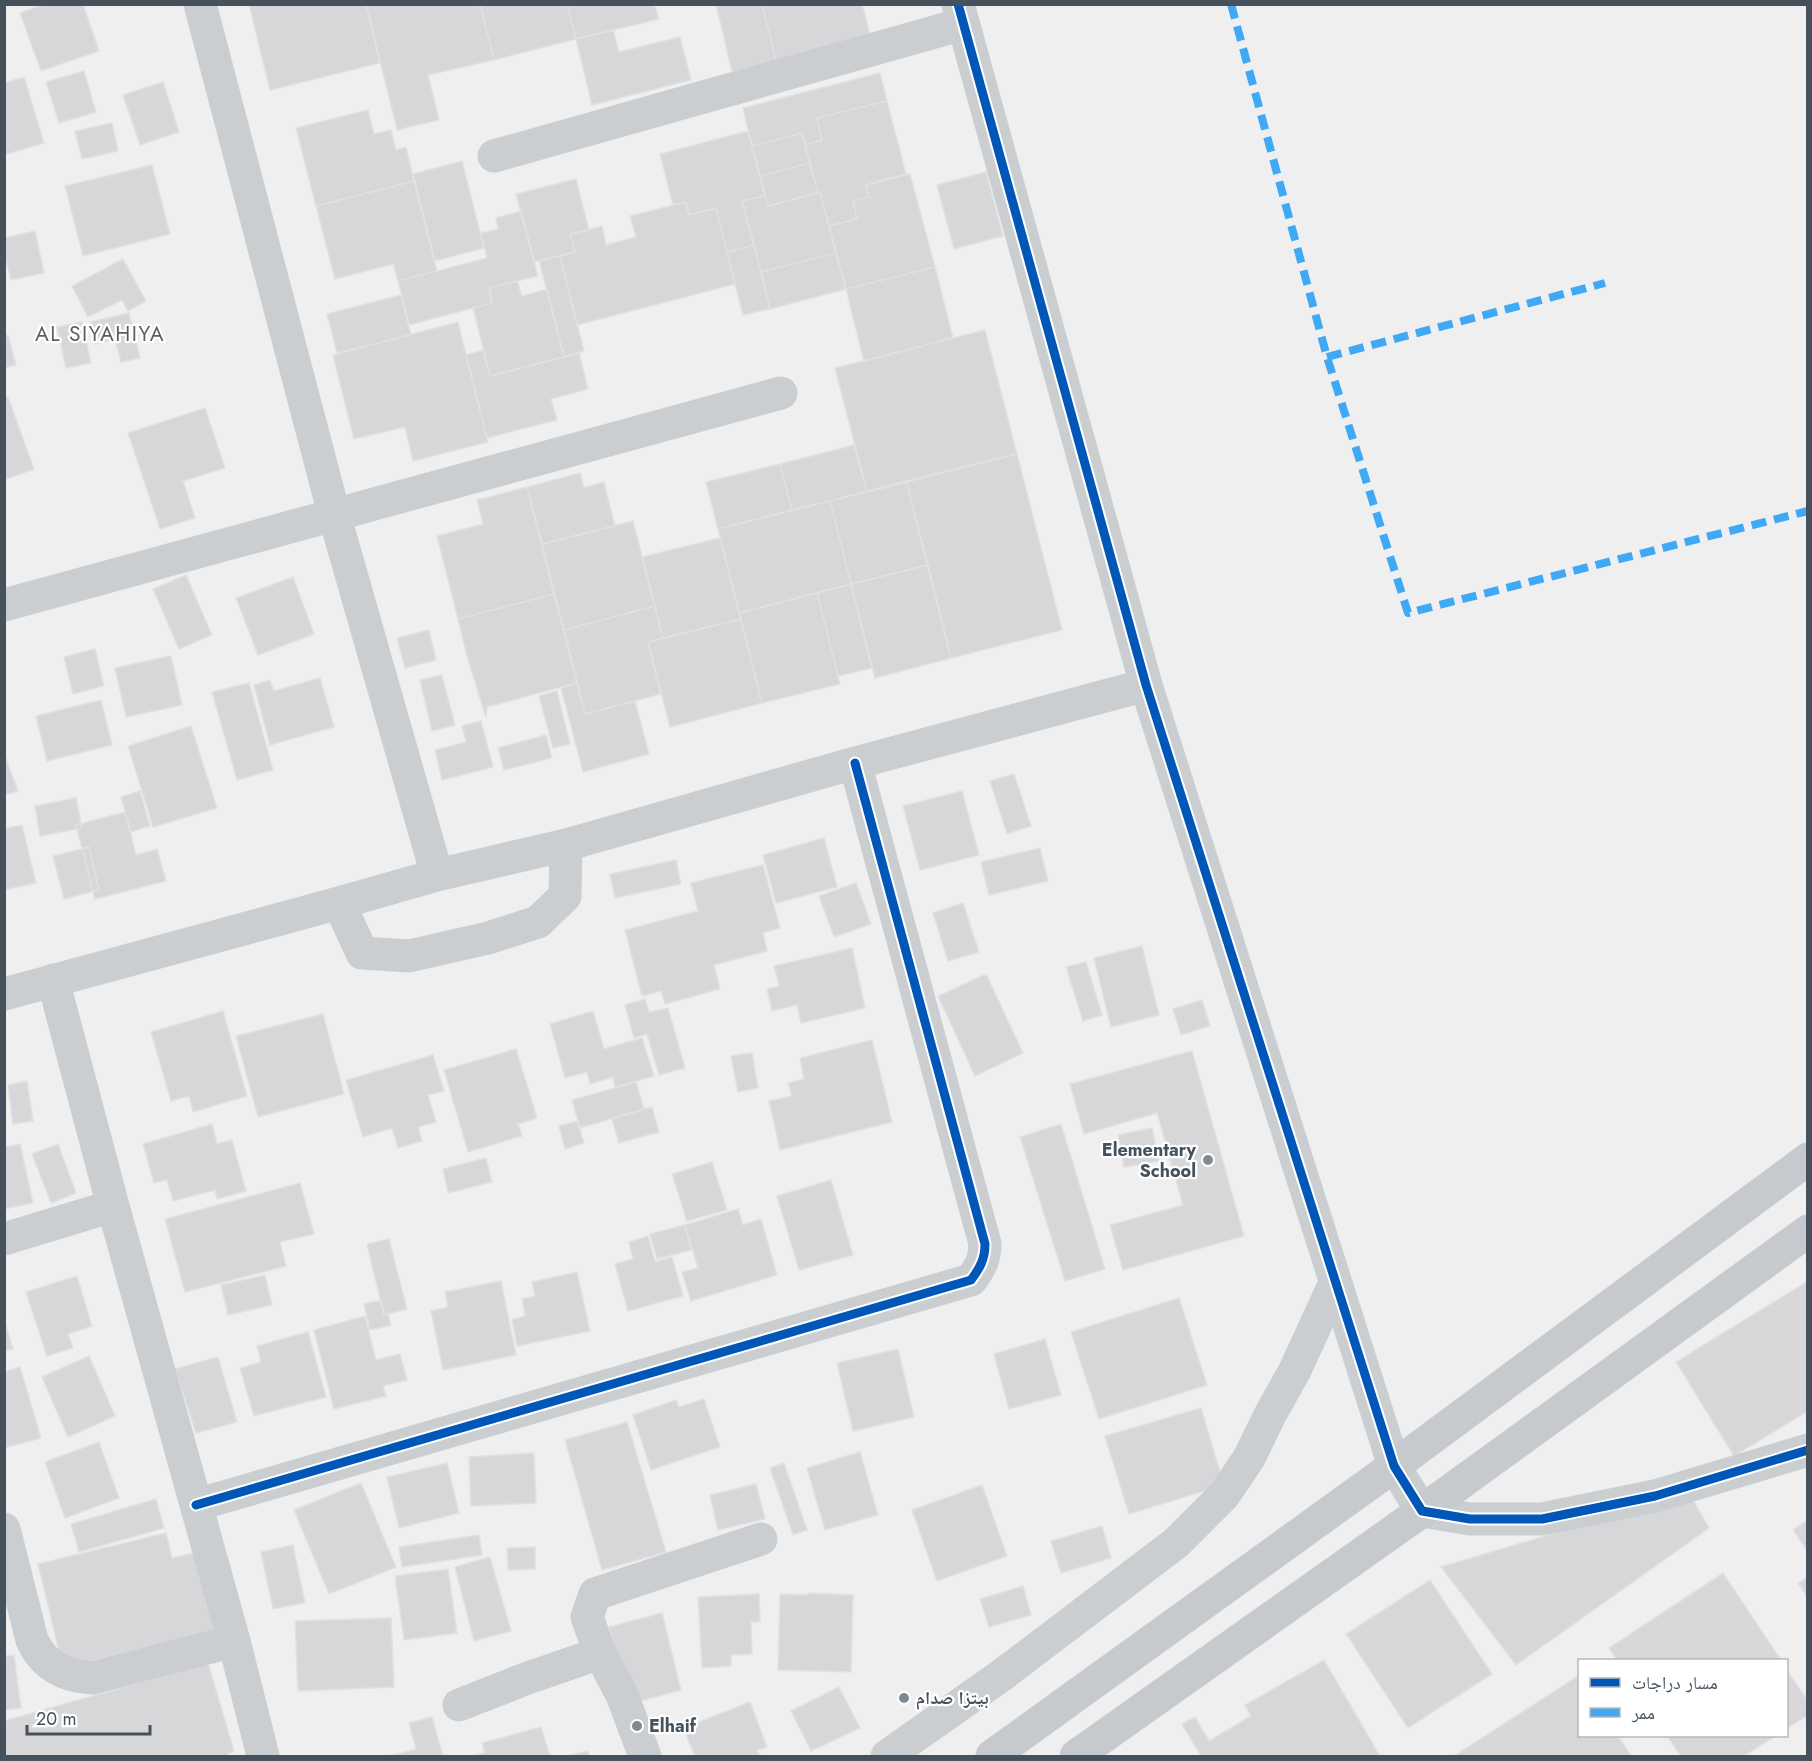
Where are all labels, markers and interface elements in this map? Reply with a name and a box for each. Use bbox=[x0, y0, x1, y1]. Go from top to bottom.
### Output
district label: AL SIYAHIYA bbox=[35, 319, 165, 349]
place label: Elementary School bbox=[1102, 1137, 1197, 1184]
marker: Elementary School bbox=[1201, 1153, 1215, 1167]
legend bbox=[1578, 1659, 1788, 1737]
text: مسار دراجات bbox=[1632, 1670, 1718, 1696]
place label: بيتزا صدام bbox=[916, 1685, 989, 1711]
marker: بيتزا صدام bbox=[897, 1691, 911, 1705]
scale bar bbox=[27, 1698, 150, 1736]
text: ممر bbox=[1631, 1700, 1655, 1726]
text: 20 m bbox=[36, 1706, 76, 1732]
place label: Elhaif bbox=[649, 1713, 697, 1739]
marker: Elhaif bbox=[630, 1719, 644, 1733]

